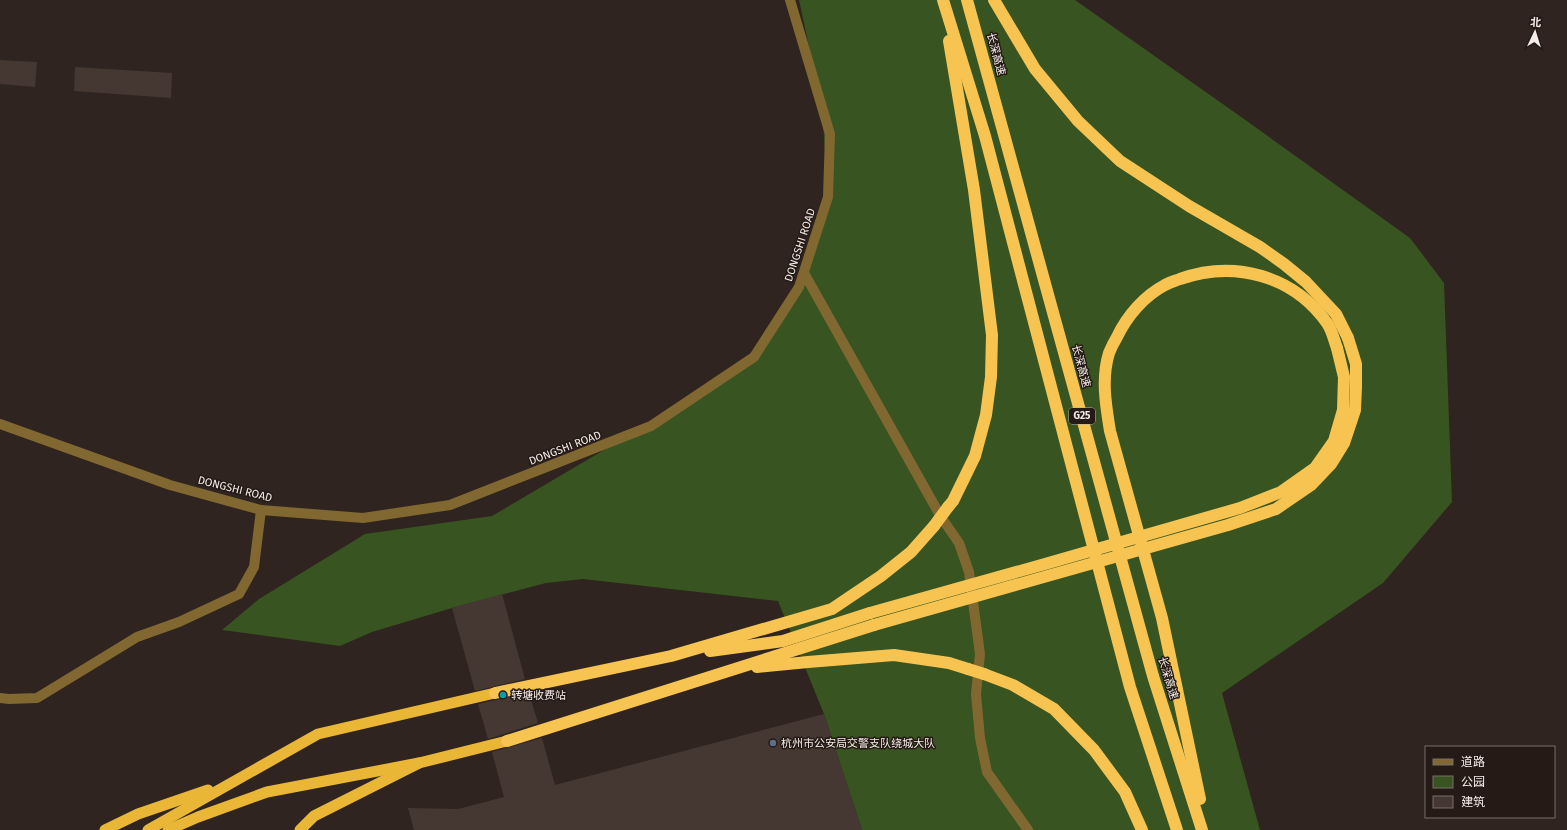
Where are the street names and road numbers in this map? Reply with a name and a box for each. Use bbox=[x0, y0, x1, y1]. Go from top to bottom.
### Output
street label: 长深高速 bbox=[984, 31, 1008, 77]
street label: DONGSHI ROAD bbox=[782, 207, 818, 283]
street label: 长深高速 bbox=[1069, 343, 1093, 389]
road number: G25 bbox=[1069, 408, 1095, 424]
street label: DONGSHI ROAD bbox=[527, 428, 603, 468]
street label: DONGSHI ROAD bbox=[196, 473, 274, 505]
street label: 长深高速 bbox=[1155, 655, 1181, 701]

